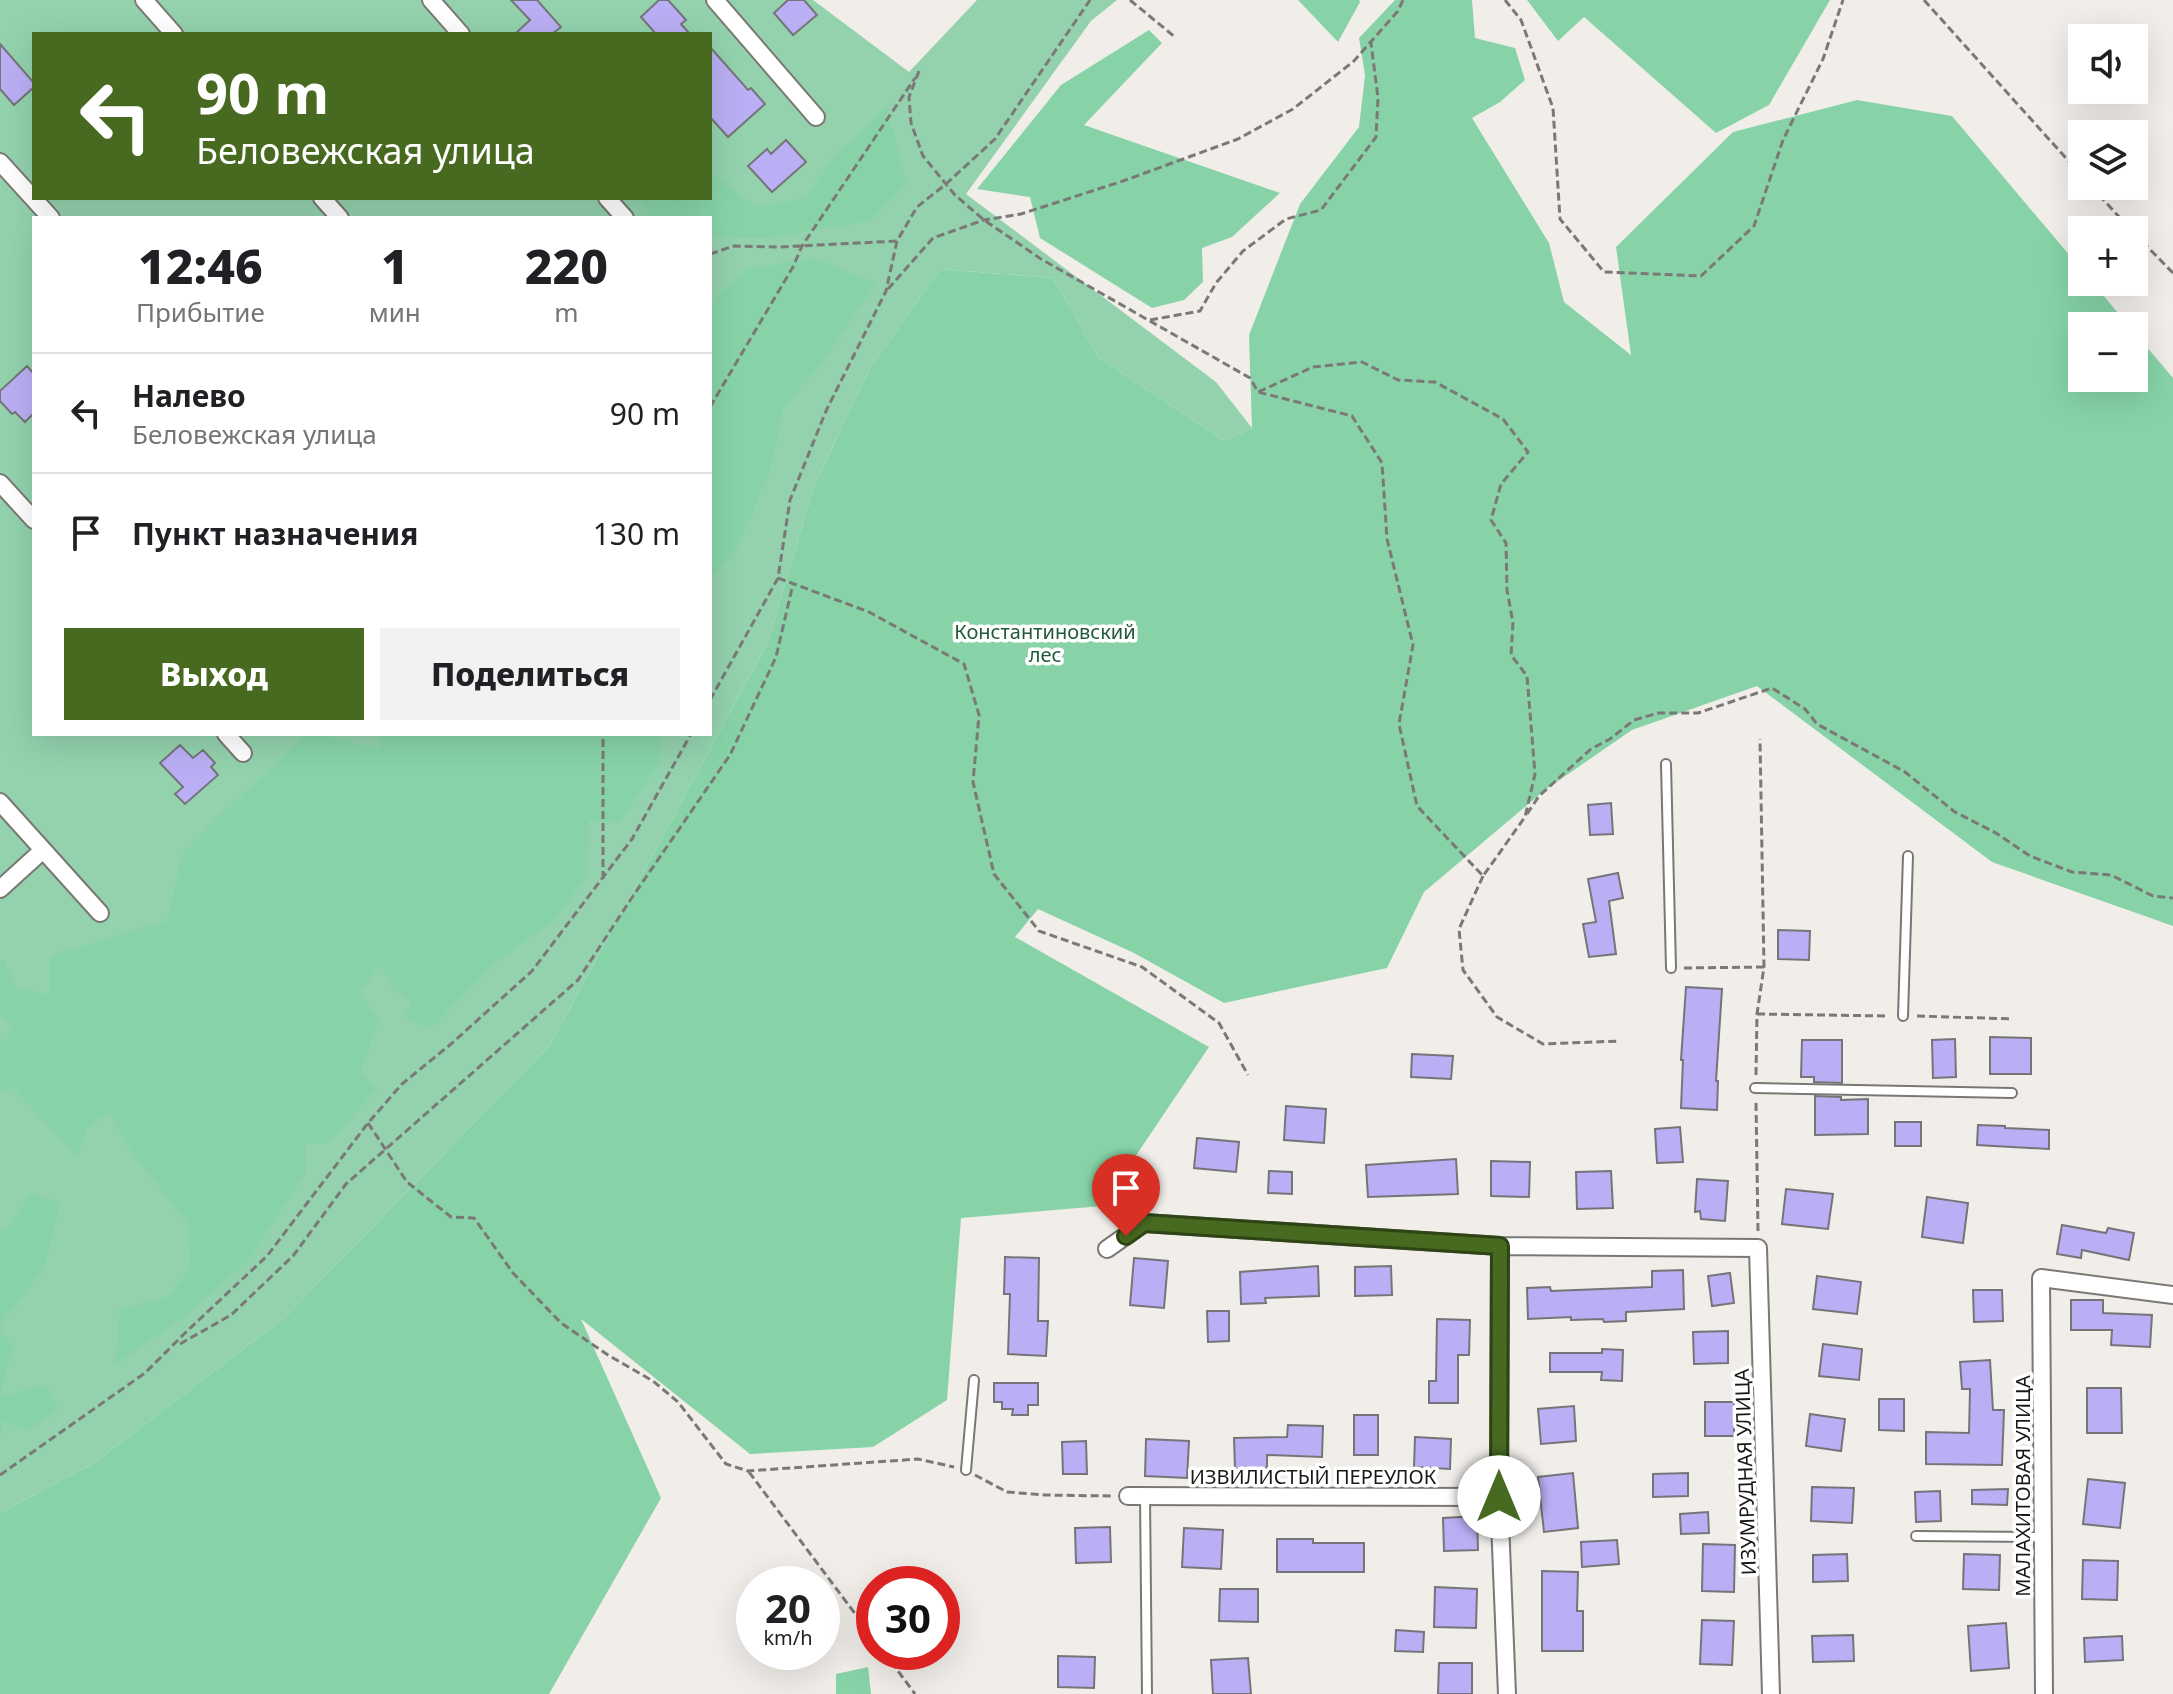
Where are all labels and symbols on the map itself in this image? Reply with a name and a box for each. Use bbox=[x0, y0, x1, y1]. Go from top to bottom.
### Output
park label: Константиновский лес bbox=[954, 618, 1136, 668]
pin bbox=[1092, 1154, 1160, 1236]
street label: ИЗУМРУДНАЯ УЛИЦА bbox=[1728, 1368, 1762, 1576]
street label: МАЛАХИТОВАЯ УЛИЦА bbox=[2009, 1375, 2036, 1597]
position arrow bbox=[1457, 1455, 1541, 1539]
street label: ИЗВИЛИСТЫЙ ПЕРЕУЛОК bbox=[1190, 1463, 1437, 1490]
speed limit sign: 30 bbox=[856, 1566, 960, 1670]

